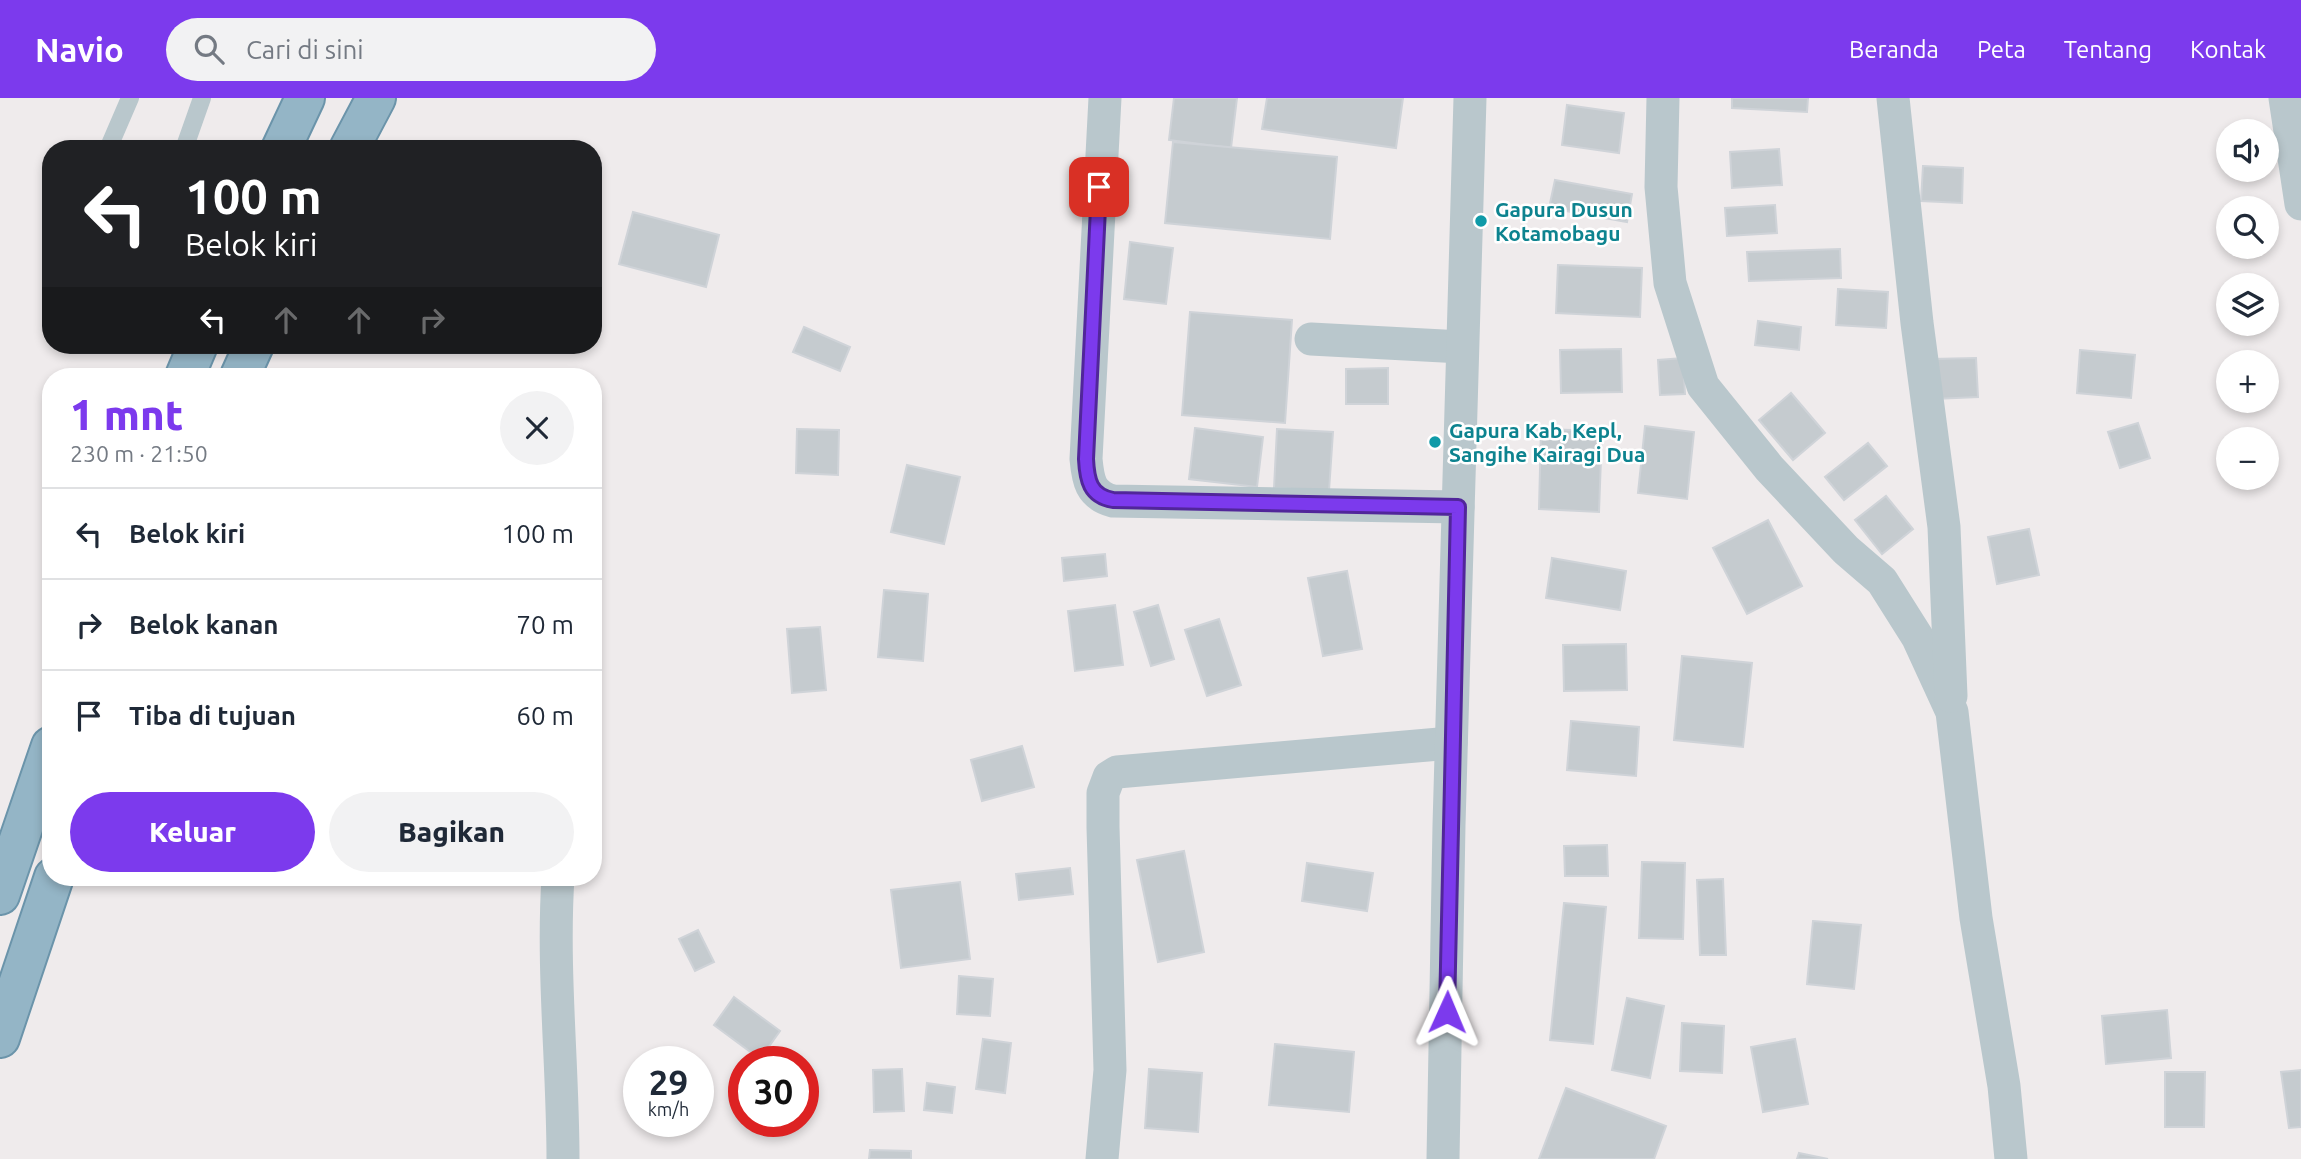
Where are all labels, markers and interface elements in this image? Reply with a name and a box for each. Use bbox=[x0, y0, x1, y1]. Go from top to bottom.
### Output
search box bbox=[166, 18, 656, 81]
icon: search bbox=[190, 30, 228, 68]
text: Navio bbox=[35, 31, 124, 68]
text: Cari di sini bbox=[246, 35, 364, 64]
text: Beranda bbox=[1849, 36, 1939, 63]
text: Peta bbox=[1977, 36, 2026, 63]
text: Tentang bbox=[2064, 36, 2152, 63]
text: Kontak bbox=[2190, 36, 2266, 63]
map controls bbox=[2216, 119, 2279, 490]
button: sound bbox=[2216, 119, 2279, 182]
pin bbox=[1069, 157, 1129, 217]
icon: left bbox=[70, 168, 161, 259]
text: 100 m bbox=[185, 168, 322, 223]
icon: arrive bbox=[1080, 168, 1118, 206]
button: search bbox=[2216, 196, 2279, 259]
place label: Gapura Dusun Kotamobagu bbox=[1495, 197, 1633, 245]
marker: Gapura Dusun Kotamobagu bbox=[1473, 213, 1489, 229]
text: Belok kiri bbox=[185, 226, 317, 262]
button: layers bbox=[2216, 273, 2279, 336]
icon: left bbox=[194, 301, 232, 339]
icon: ahead bbox=[267, 301, 305, 339]
icon: ahead bbox=[340, 301, 378, 339]
icon: right bbox=[413, 301, 451, 339]
button: + bbox=[2216, 350, 2279, 413]
text: 1 mnt bbox=[70, 391, 183, 438]
button: close bbox=[500, 391, 574, 465]
place label: Gapura Kab, Kepl, Sangihe Kairagi Dua bbox=[1449, 418, 1645, 466]
button: − bbox=[2216, 427, 2279, 490]
marker: Gapura Kab, Kepl, Sangihe Kairagi Dua bbox=[1427, 434, 1443, 450]
text: 230 m · 21:50 bbox=[70, 441, 208, 466]
icon: left bbox=[70, 515, 108, 553]
text: Belok kiri bbox=[129, 519, 245, 548]
text: 100 m bbox=[502, 519, 574, 548]
icon: right bbox=[70, 606, 108, 644]
text: Belok kanan bbox=[129, 610, 279, 639]
text: 70 m bbox=[516, 610, 574, 639]
icon: arrive bbox=[70, 697, 108, 735]
text: Tiba di tujuan bbox=[129, 701, 296, 730]
text: 60 m bbox=[516, 701, 574, 730]
button: Keluar bbox=[70, 792, 315, 872]
button: Bagikan bbox=[329, 792, 574, 872]
position arrow bbox=[1410, 975, 1484, 1049]
speed limit sign: 30 bbox=[728, 1046, 819, 1137]
text: 29 bbox=[649, 1062, 688, 1102]
text: km/h bbox=[648, 1099, 689, 1119]

